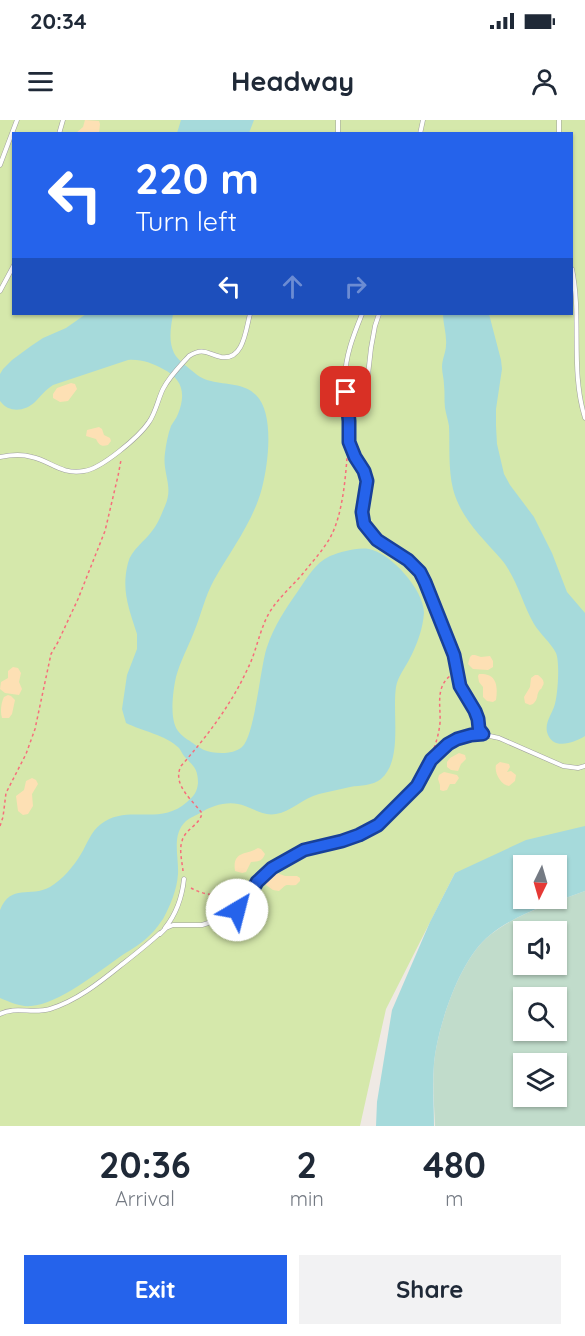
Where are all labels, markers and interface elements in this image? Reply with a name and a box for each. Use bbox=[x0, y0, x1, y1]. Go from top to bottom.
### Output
text: 20:34 bbox=[30, 7, 87, 35]
text: Headway bbox=[231, 64, 354, 98]
icon: menu bbox=[24, 65, 57, 98]
icon: person bbox=[528, 65, 561, 98]
text: 220 m bbox=[135, 152, 259, 205]
icon: left bbox=[36, 156, 114, 234]
text: Turn left bbox=[135, 204, 237, 238]
icon: left bbox=[213, 270, 246, 303]
icon: ahead bbox=[276, 270, 309, 303]
icon: right bbox=[339, 270, 372, 303]
pin bbox=[320, 366, 371, 417]
icon: arrive bbox=[329, 375, 362, 408]
north arrow bbox=[513, 855, 567, 909]
map controls bbox=[513, 855, 567, 1107]
position arrow bbox=[205, 878, 269, 942]
button: sound bbox=[513, 921, 567, 975]
button: search bbox=[513, 987, 567, 1041]
button: layers bbox=[513, 1053, 567, 1107]
text: 20:36 bbox=[99, 1142, 191, 1187]
text: 2 bbox=[297, 1142, 317, 1187]
text: 480 bbox=[423, 1142, 486, 1187]
text: Arrival bbox=[115, 1186, 175, 1211]
text: min bbox=[290, 1186, 324, 1211]
text: m bbox=[445, 1186, 464, 1211]
button: Exit bbox=[24, 1255, 287, 1324]
button: Share bbox=[299, 1255, 561, 1324]

